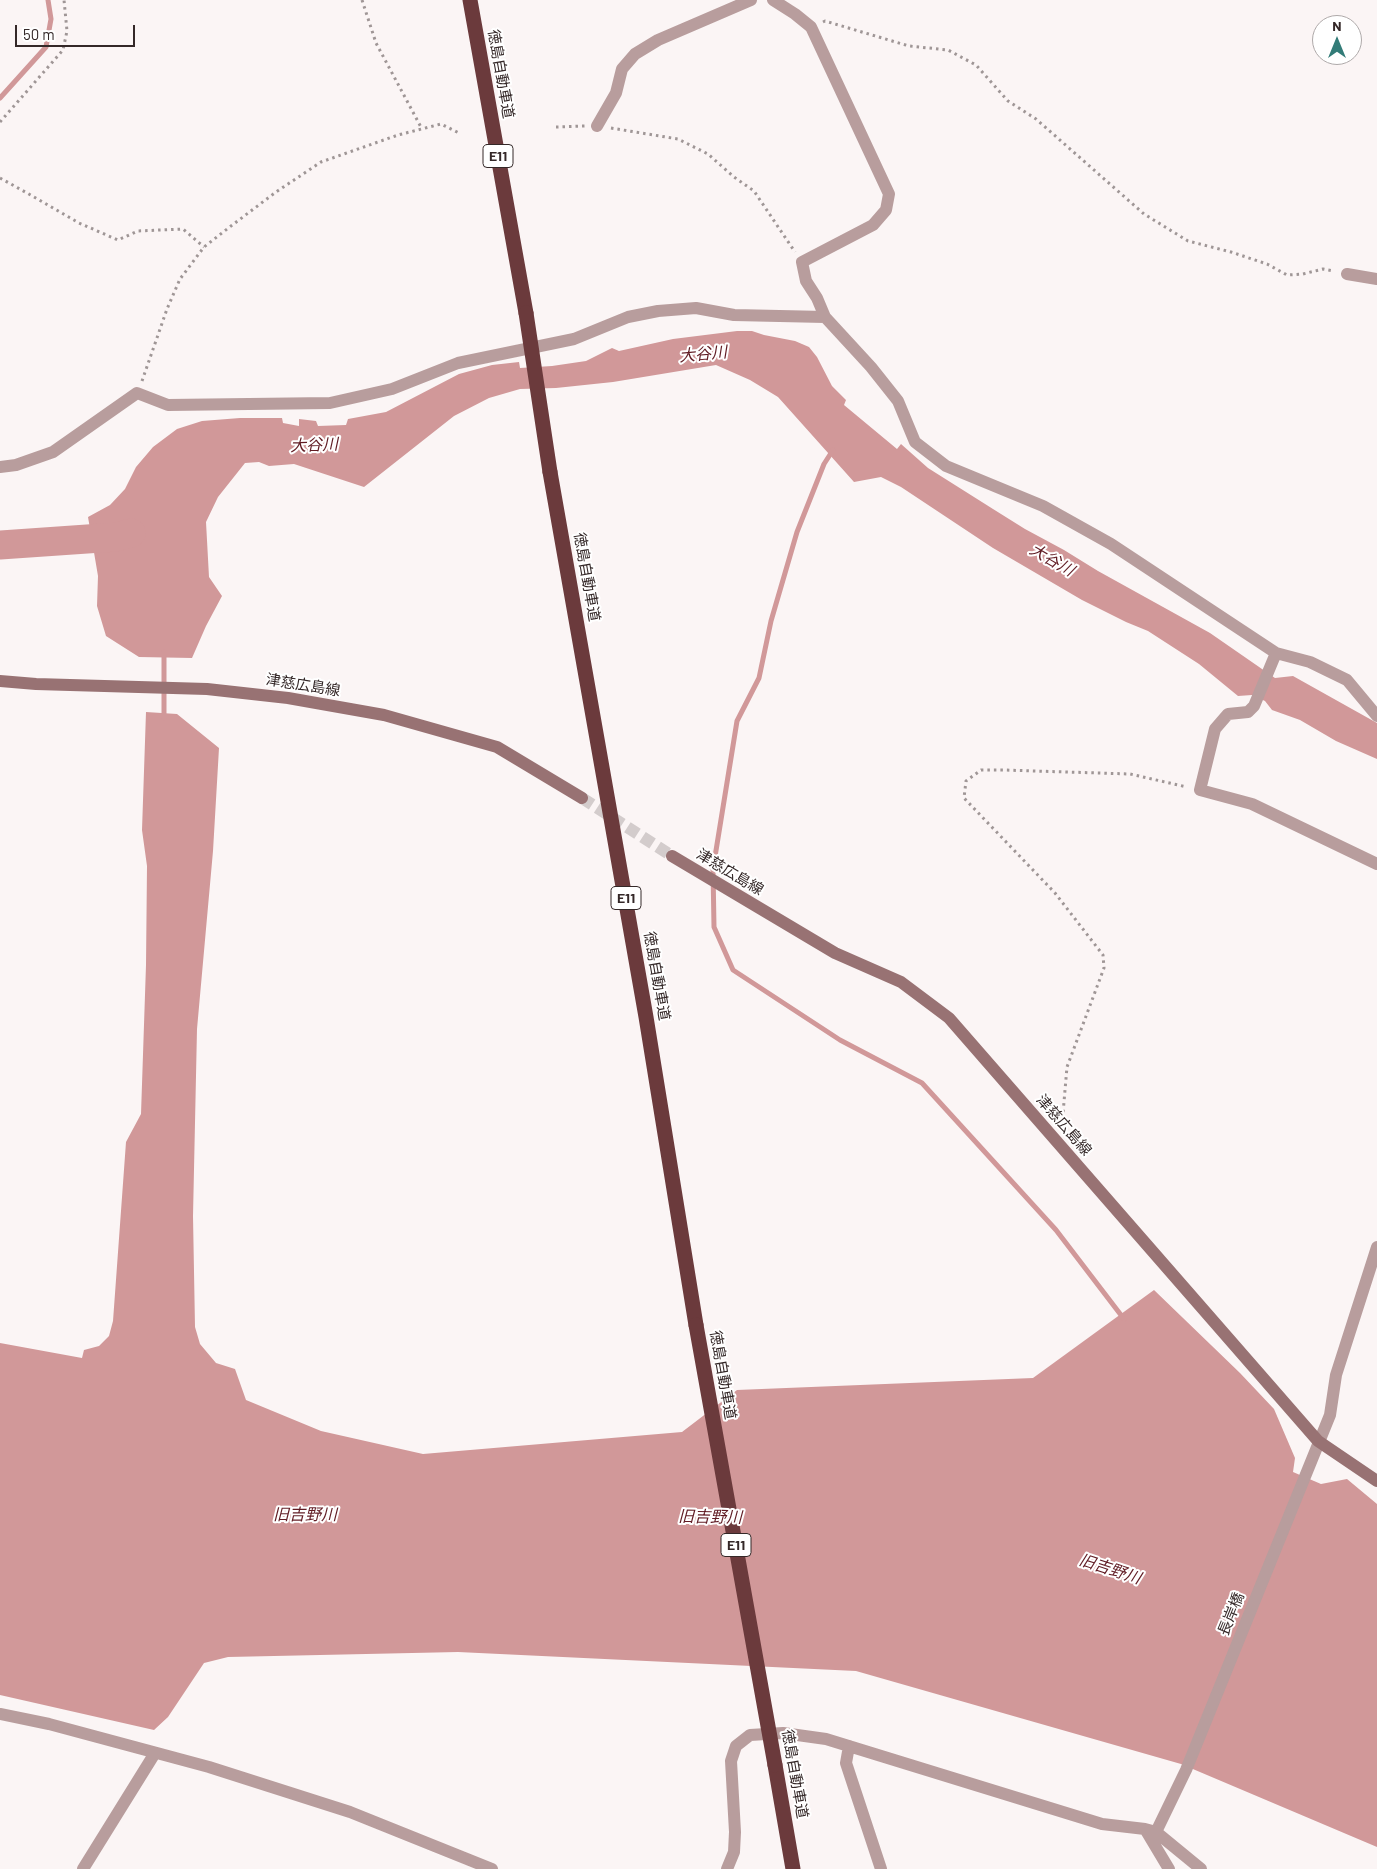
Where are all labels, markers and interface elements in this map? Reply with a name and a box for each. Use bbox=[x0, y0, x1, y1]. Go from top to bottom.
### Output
scale bar bbox=[18, 15, 138, 47]
north arrow bbox=[1312, 15, 1362, 65]
text: N bbox=[1332, 17, 1342, 34]
text: 50 m bbox=[23, 25, 55, 43]
street label: 徳島自動車道 bbox=[484, 28, 518, 120]
road number: E11 bbox=[483, 144, 513, 168]
water label: 大谷川 bbox=[678, 342, 728, 366]
water label: 大谷川 bbox=[290, 435, 338, 455]
street label: 徳島自動車道 bbox=[570, 531, 604, 623]
water label: 大谷川 bbox=[1026, 540, 1078, 580]
street label: 津慈広島線 bbox=[265, 670, 341, 700]
street label: 津慈広島線 bbox=[693, 845, 767, 899]
road number: E11 bbox=[611, 886, 641, 910]
street label: 徳島自動車道 bbox=[640, 930, 674, 1022]
street label: 津慈広島線 bbox=[1033, 1091, 1095, 1159]
street label: 徳島自動車道 bbox=[706, 1329, 740, 1421]
water label: 旧吉野川 bbox=[273, 1505, 337, 1525]
water label: 旧吉野川 bbox=[678, 1507, 742, 1527]
road number: E11 bbox=[721, 1534, 751, 1556]
water label: 旧吉野川 bbox=[1077, 1550, 1143, 1588]
street label: 長岸橋 bbox=[1214, 1590, 1248, 1638]
street label: 徳島自動車道 bbox=[778, 1728, 812, 1820]

